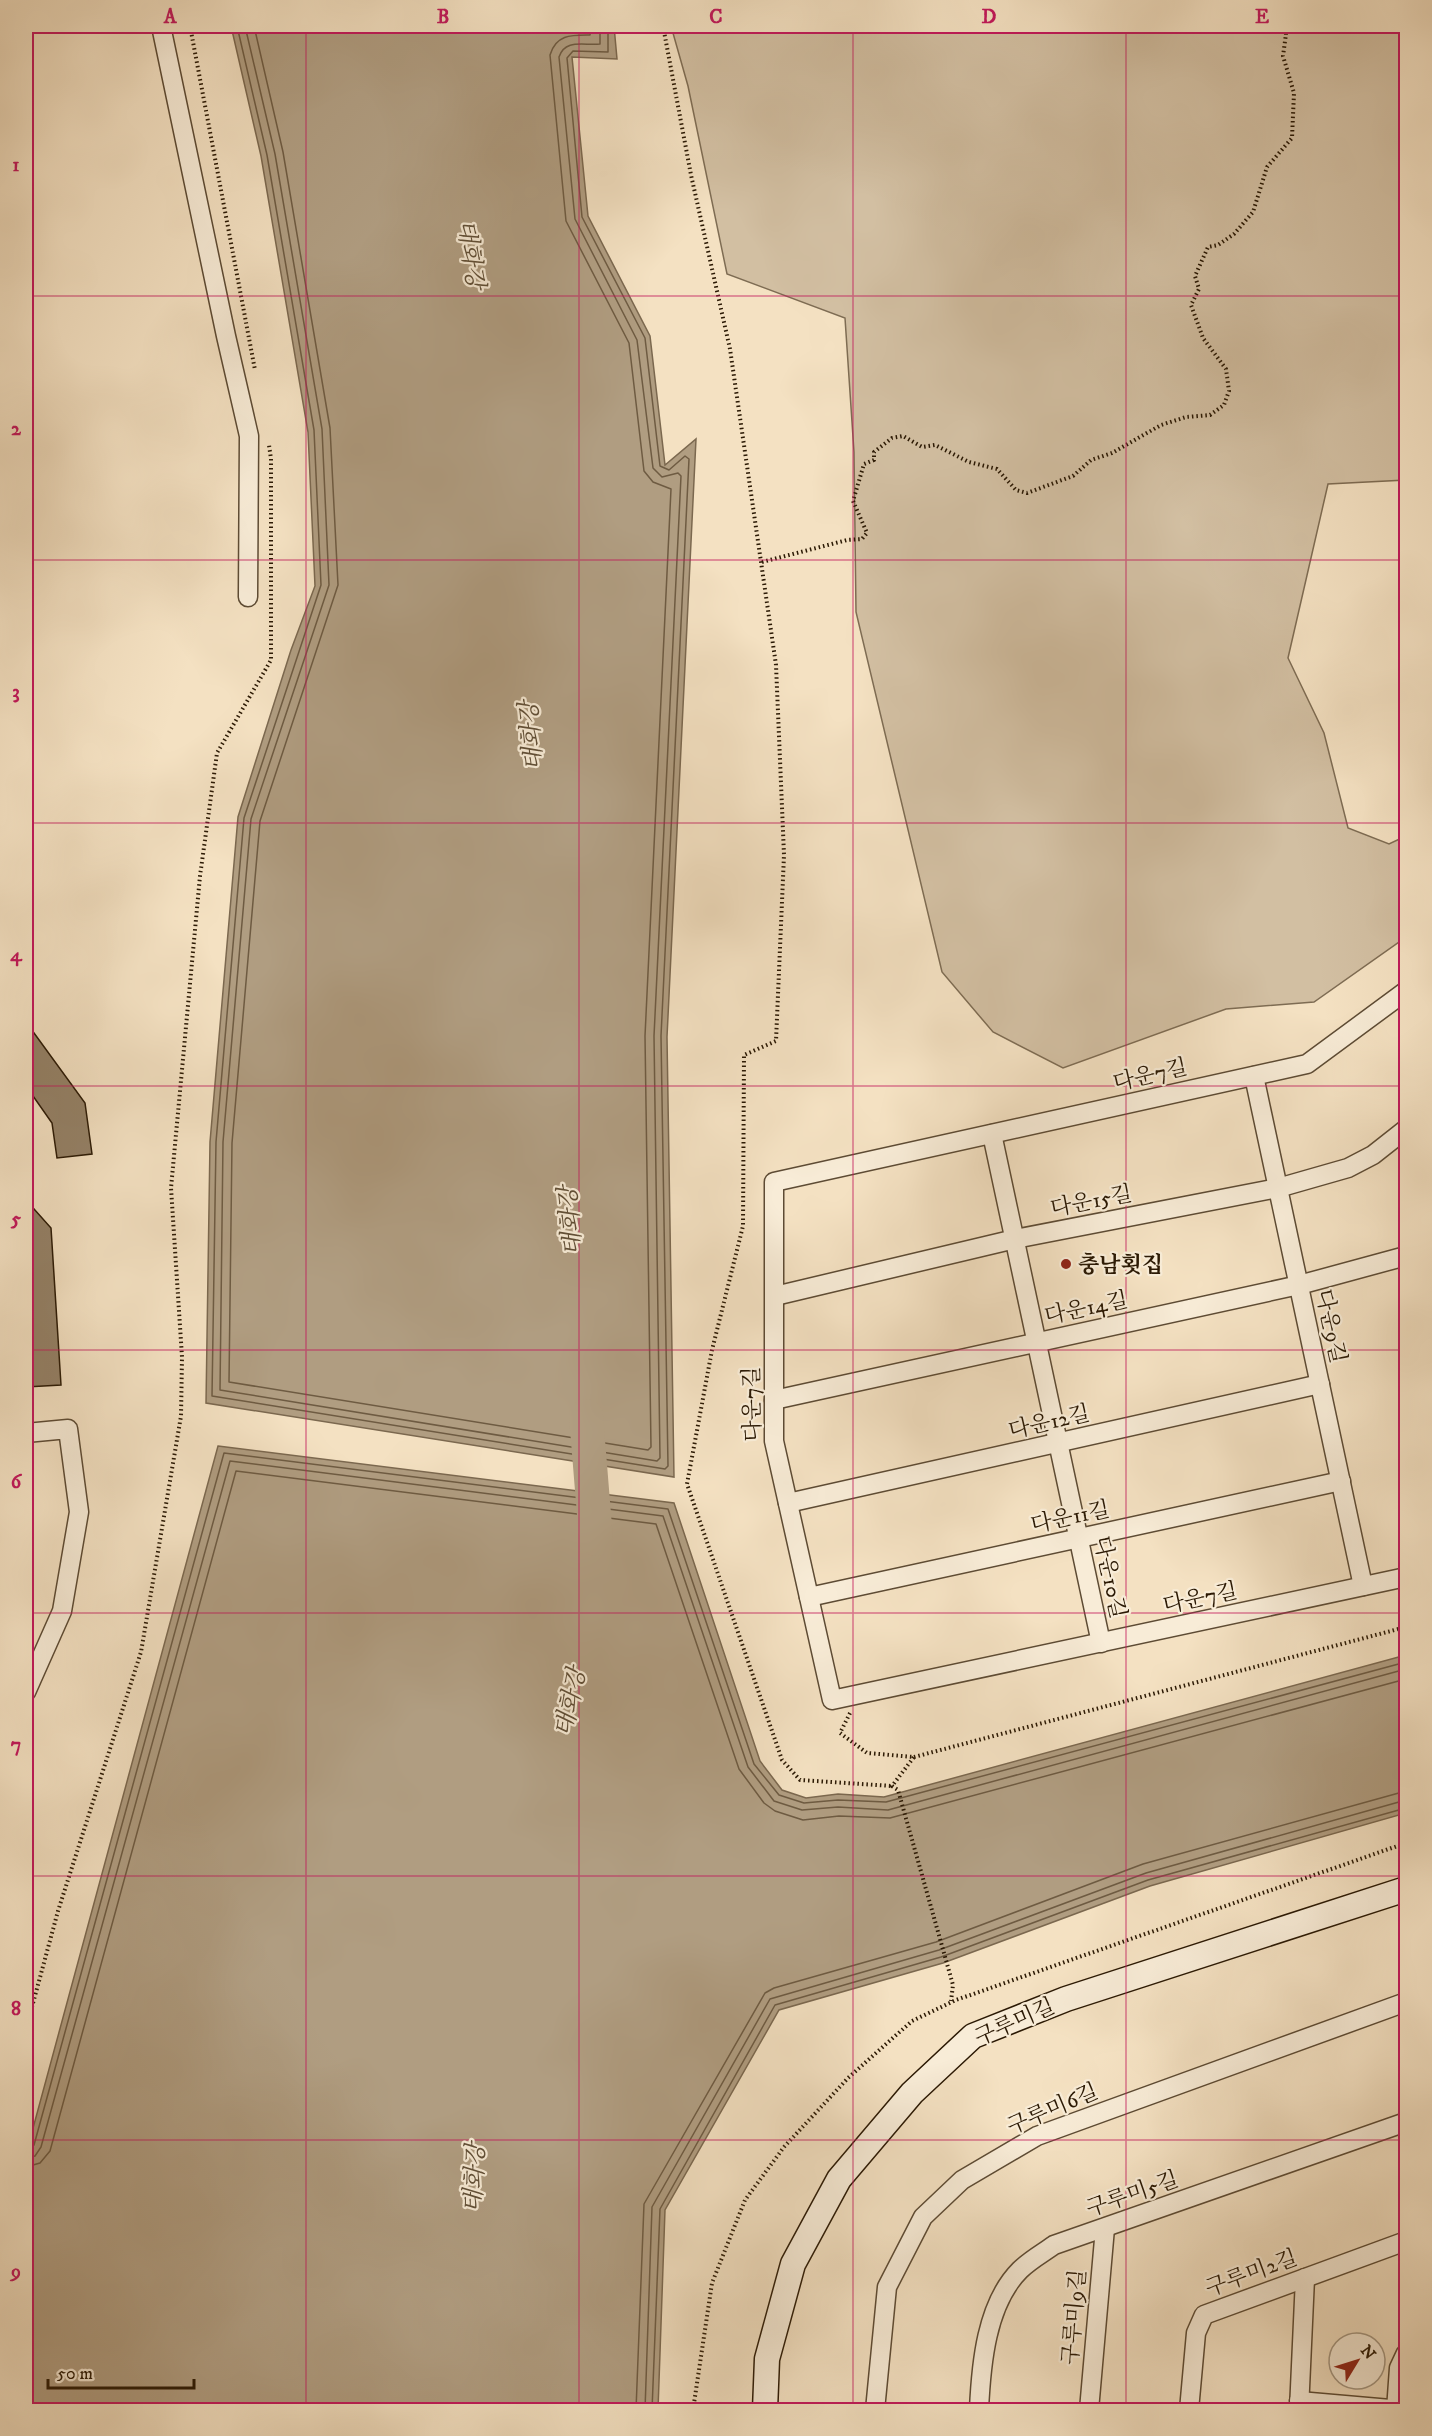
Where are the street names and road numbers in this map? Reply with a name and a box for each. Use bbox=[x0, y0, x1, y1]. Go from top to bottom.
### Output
street label: 다운7길 bbox=[1111, 1054, 1190, 1097]
street label: 다운15길 bbox=[1048, 1180, 1134, 1223]
street label: 다운14길 bbox=[1042, 1286, 1130, 1330]
street label: 다운9길 bbox=[1310, 1287, 1352, 1366]
street label: 다운7길 bbox=[738, 1366, 767, 1442]
street label: 다운12길 bbox=[1006, 1400, 1093, 1445]
street label: 다운11길 bbox=[1028, 1496, 1112, 1539]
street label: 다운10길 bbox=[1088, 1534, 1131, 1621]
street label: 다운7길 bbox=[1161, 1577, 1240, 1620]
street label: 구루미길 bbox=[970, 1993, 1059, 2052]
street label: 구루미6길 bbox=[1003, 2078, 1102, 2141]
street label: 구루미5길 bbox=[1083, 2166, 1182, 2223]
street label: 구루미2길 bbox=[1202, 2244, 1301, 2302]
street label: 구루미9길 bbox=[1057, 2268, 1092, 2366]

